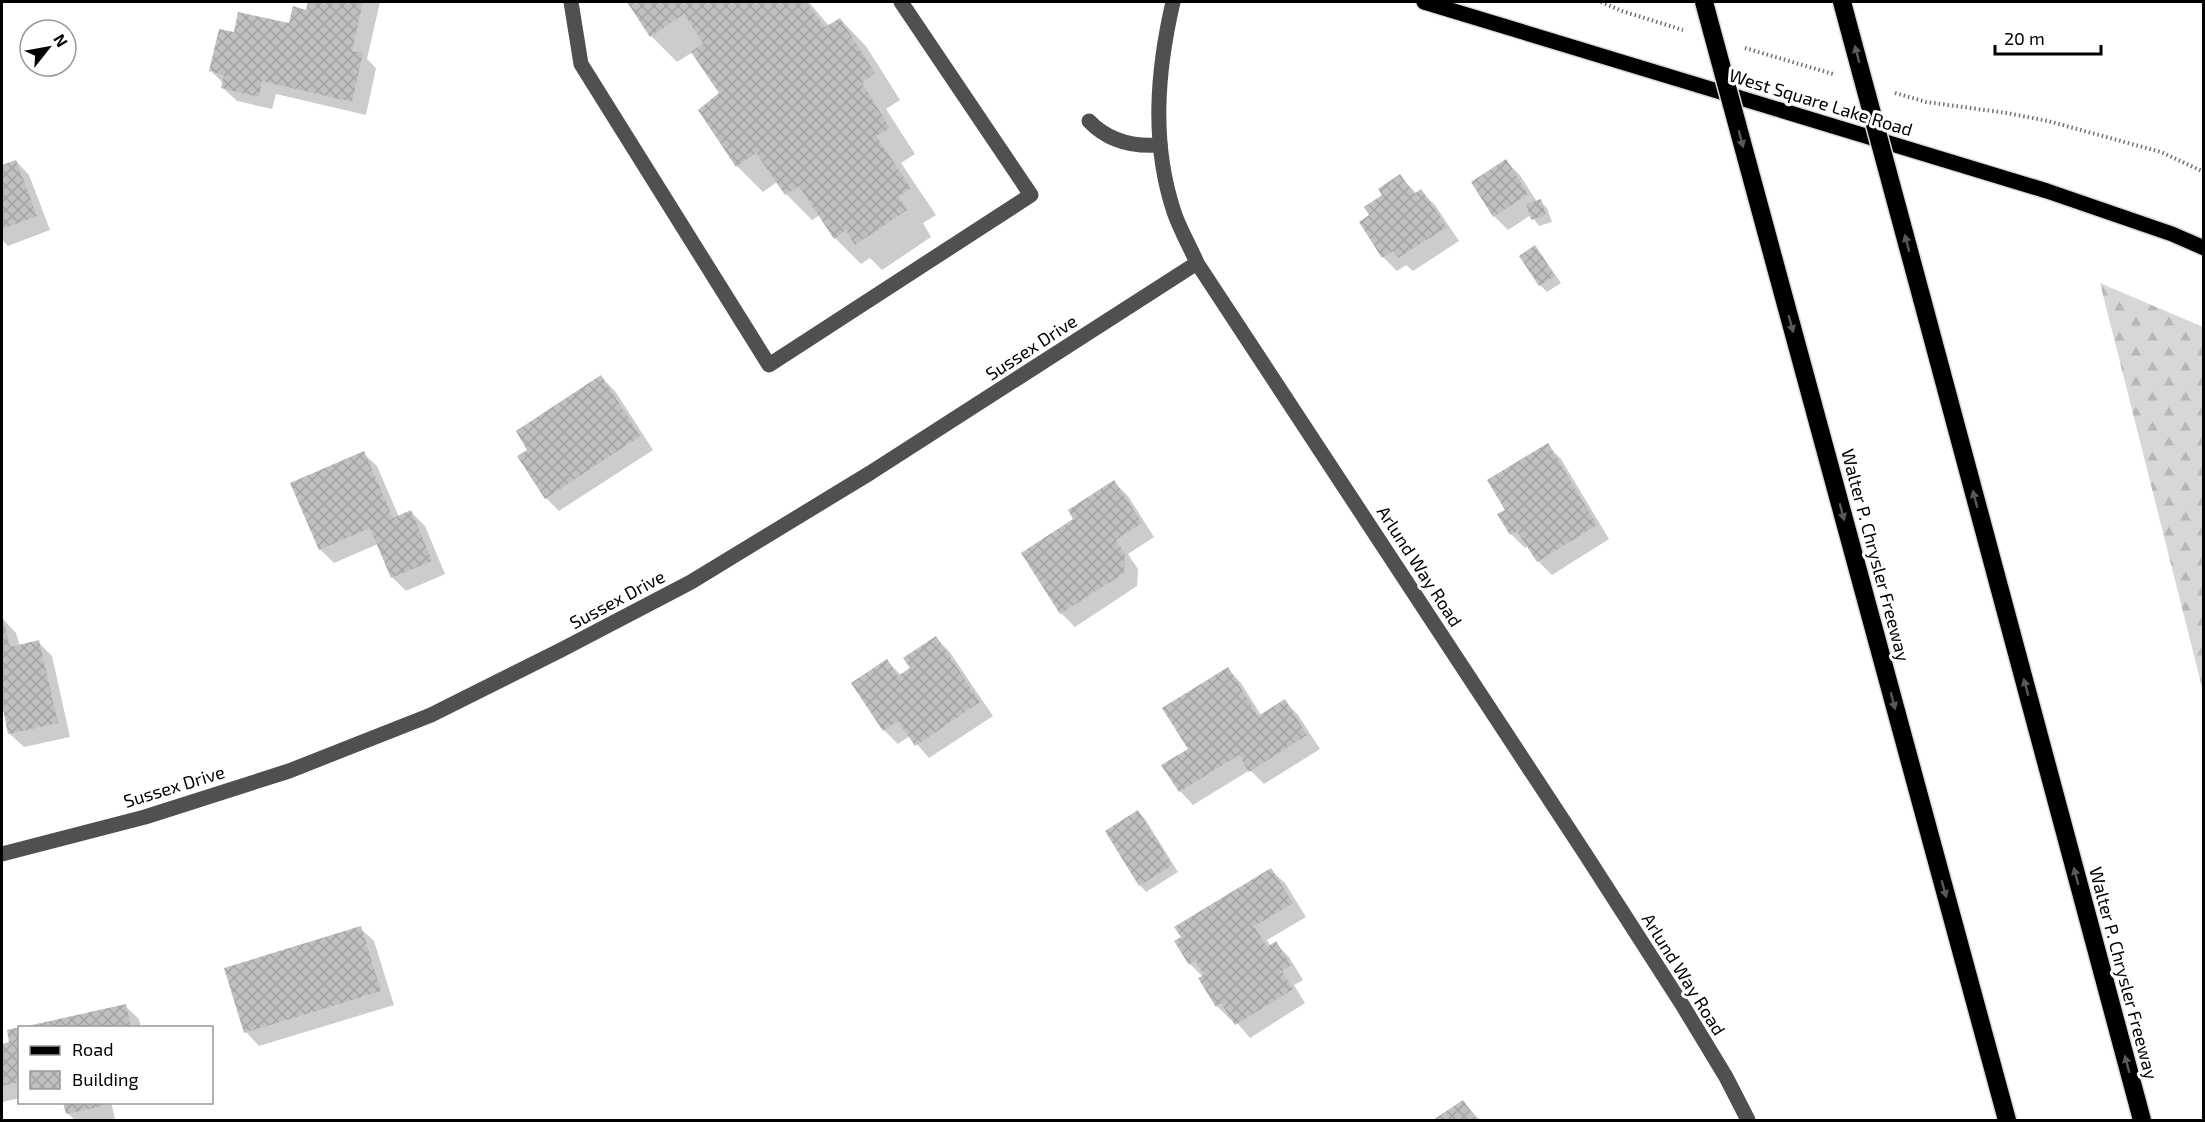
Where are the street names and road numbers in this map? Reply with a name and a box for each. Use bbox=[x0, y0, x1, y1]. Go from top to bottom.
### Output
street label: West Square Lake Road bbox=[1727, 64, 1915, 140]
street label: Sussex Drive bbox=[981, 309, 1081, 385]
street label: Walter P. Chrysler Freeway bbox=[1837, 446, 1915, 664]
street label: Arlund Way Road bbox=[1373, 501, 1467, 631]
street label: Sussex Drive bbox=[566, 565, 668, 633]
street label: Sussex Drive bbox=[121, 760, 227, 812]
street label: Walter P. Chrysler Freeway bbox=[2085, 864, 2163, 1082]
street label: Arlund Way Road bbox=[1638, 909, 1730, 1039]

